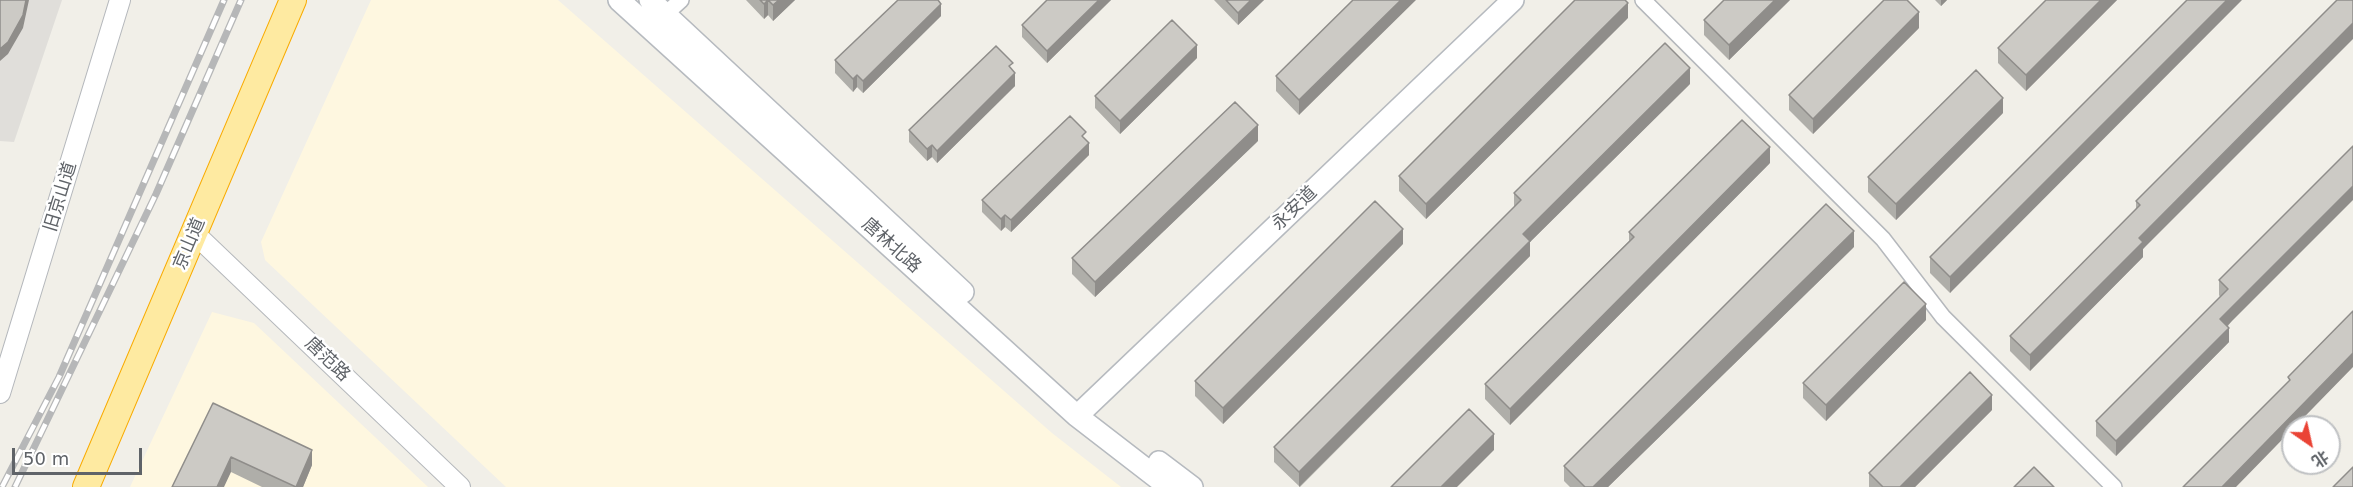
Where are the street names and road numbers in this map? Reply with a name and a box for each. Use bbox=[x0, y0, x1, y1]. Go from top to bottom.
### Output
street label: 旧京山道 bbox=[40, 159, 82, 235]
street label: 永安道 bbox=[1268, 182, 1322, 236]
street label: 唐林北路 bbox=[857, 214, 925, 278]
street label: 京山道 bbox=[170, 215, 210, 273]
street label: 唐范路 bbox=[300, 333, 354, 387]

